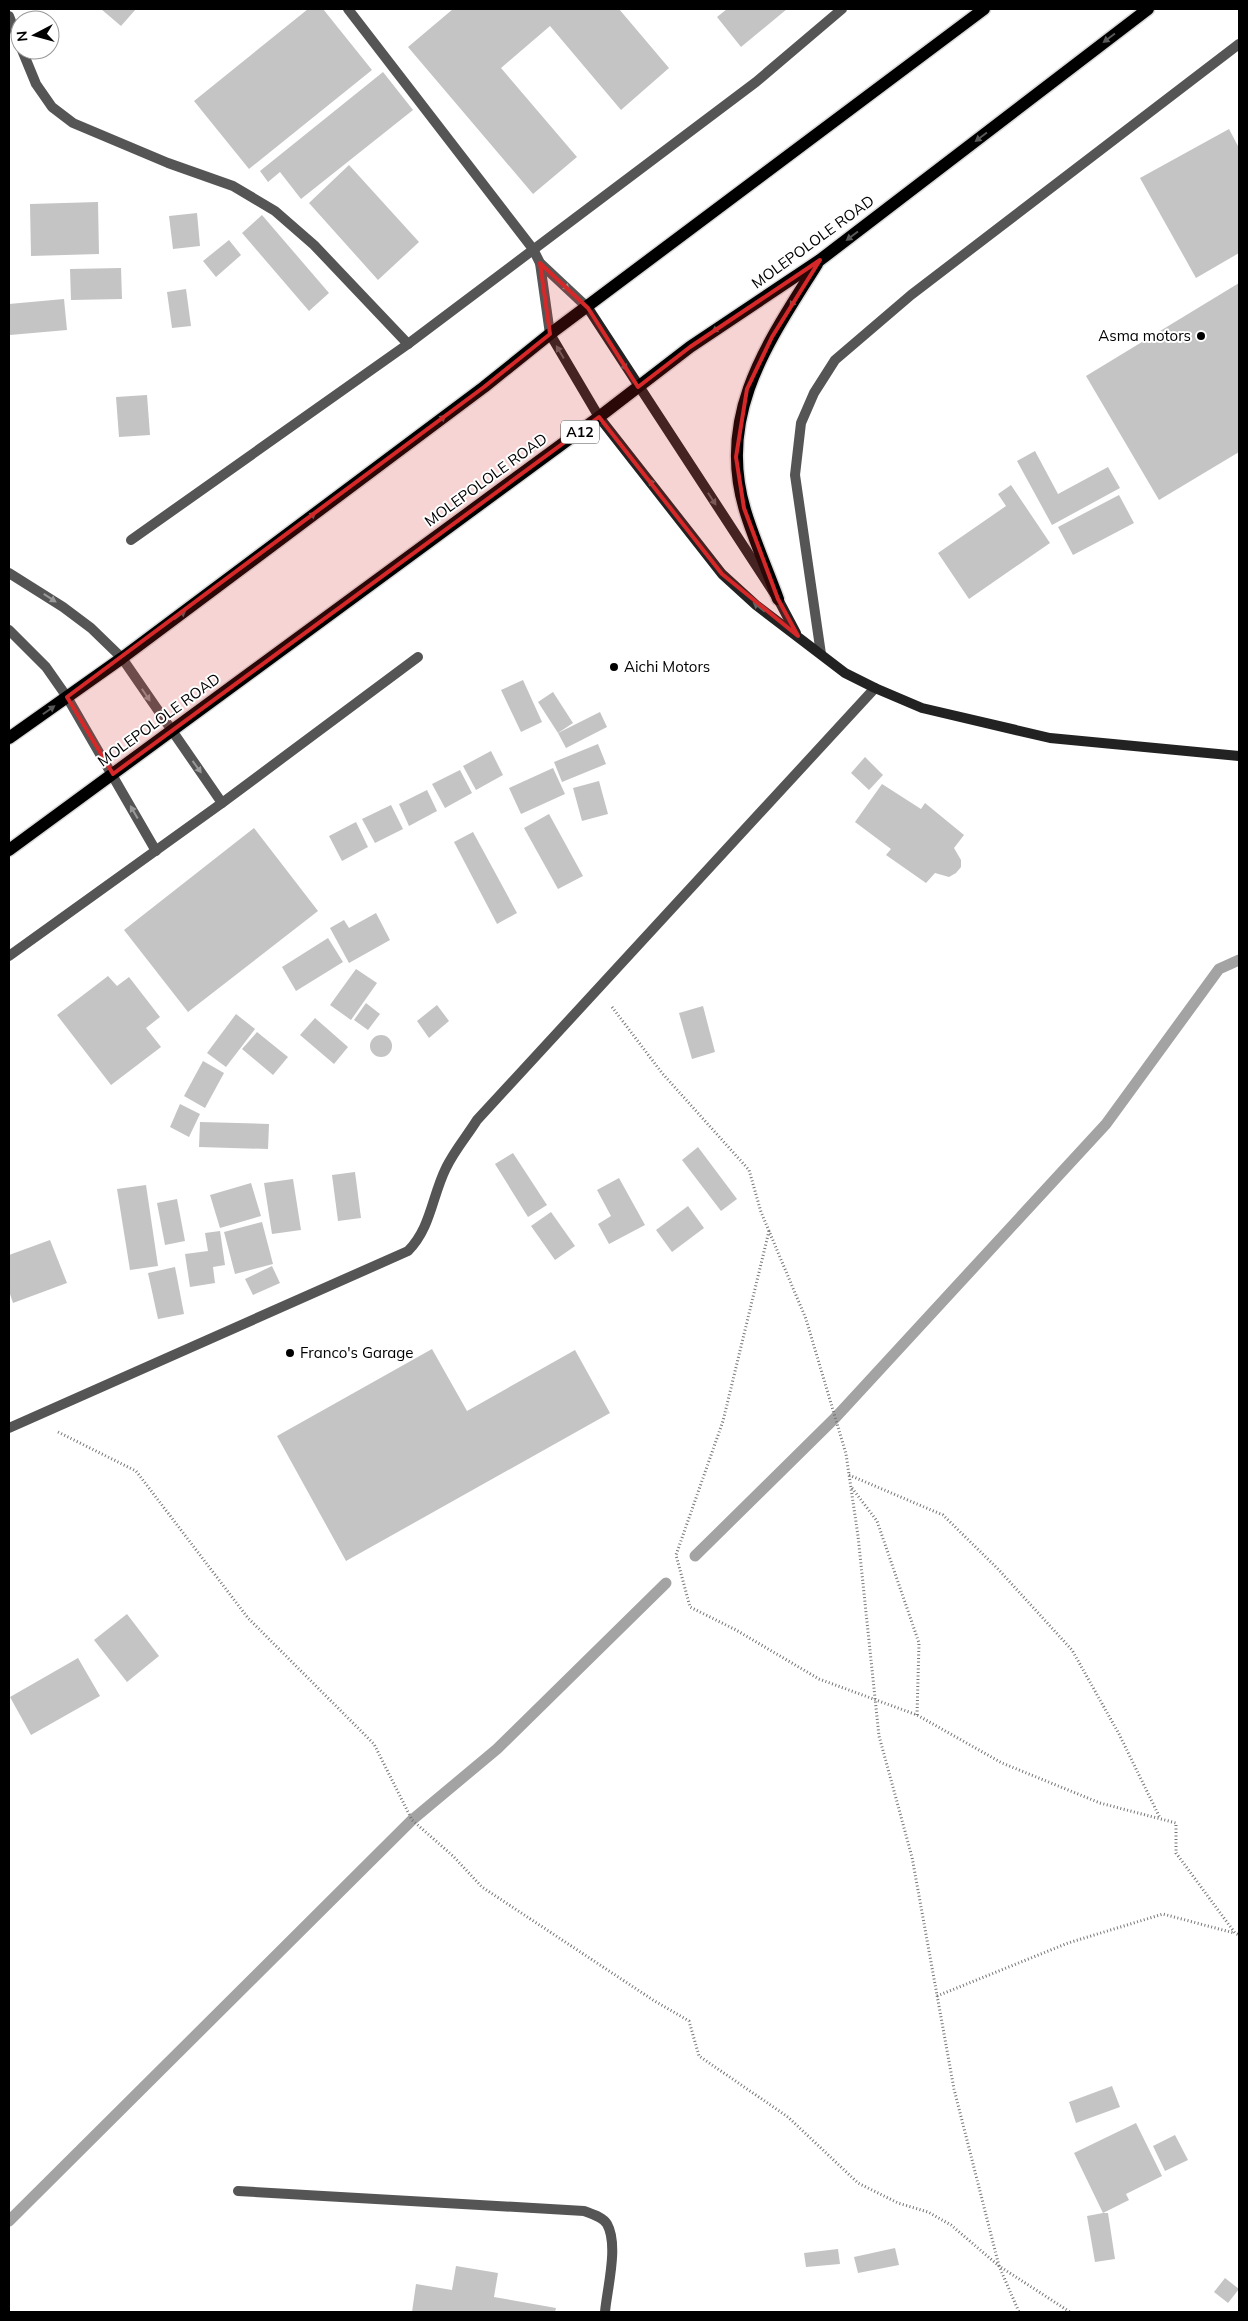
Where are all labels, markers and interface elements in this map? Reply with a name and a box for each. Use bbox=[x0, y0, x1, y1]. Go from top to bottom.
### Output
north arrow bbox=[10, 10, 60, 60]
text: N bbox=[13, 30, 32, 43]
one-way arrow bbox=[1103, 33, 1116, 44]
one-way arrow bbox=[974, 132, 987, 143]
street label: MOLEPOLOLE ROAD bbox=[748, 191, 878, 292]
one-way arrow bbox=[845, 231, 858, 241]
one-way arrow bbox=[558, 279, 570, 291]
one-way arrow bbox=[790, 295, 799, 308]
one-way arrow bbox=[711, 323, 724, 333]
place label: Asma motors bbox=[1098, 326, 1191, 345]
marker: Asma motors bbox=[1195, 330, 1207, 342]
one-way arrow bbox=[556, 345, 565, 358]
one-way arrow bbox=[619, 357, 628, 370]
one-way arrow bbox=[433, 415, 447, 425]
road number: A12 bbox=[561, 421, 599, 444]
street label: MOLEPOLOLE ROAD bbox=[421, 429, 551, 530]
one-way arrow bbox=[647, 479, 658, 492]
one-way arrow bbox=[708, 493, 717, 506]
one-way arrow bbox=[303, 512, 316, 523]
one-way arrow bbox=[44, 594, 57, 603]
one-way arrow bbox=[752, 602, 766, 612]
one-way arrow bbox=[173, 609, 186, 620]
place label: Aichi Motors bbox=[624, 657, 710, 676]
marker: Aichi Motors bbox=[608, 661, 620, 673]
street label: MOLEPOLOLE ROAD bbox=[94, 669, 224, 770]
one-way arrow bbox=[141, 688, 151, 702]
one-way arrow bbox=[42, 705, 55, 715]
one-way arrow bbox=[192, 760, 202, 774]
one-way arrow bbox=[130, 806, 139, 819]
place label: Franco's Garage bbox=[300, 1343, 414, 1362]
marker: Franco's Garage bbox=[284, 1347, 296, 1359]

